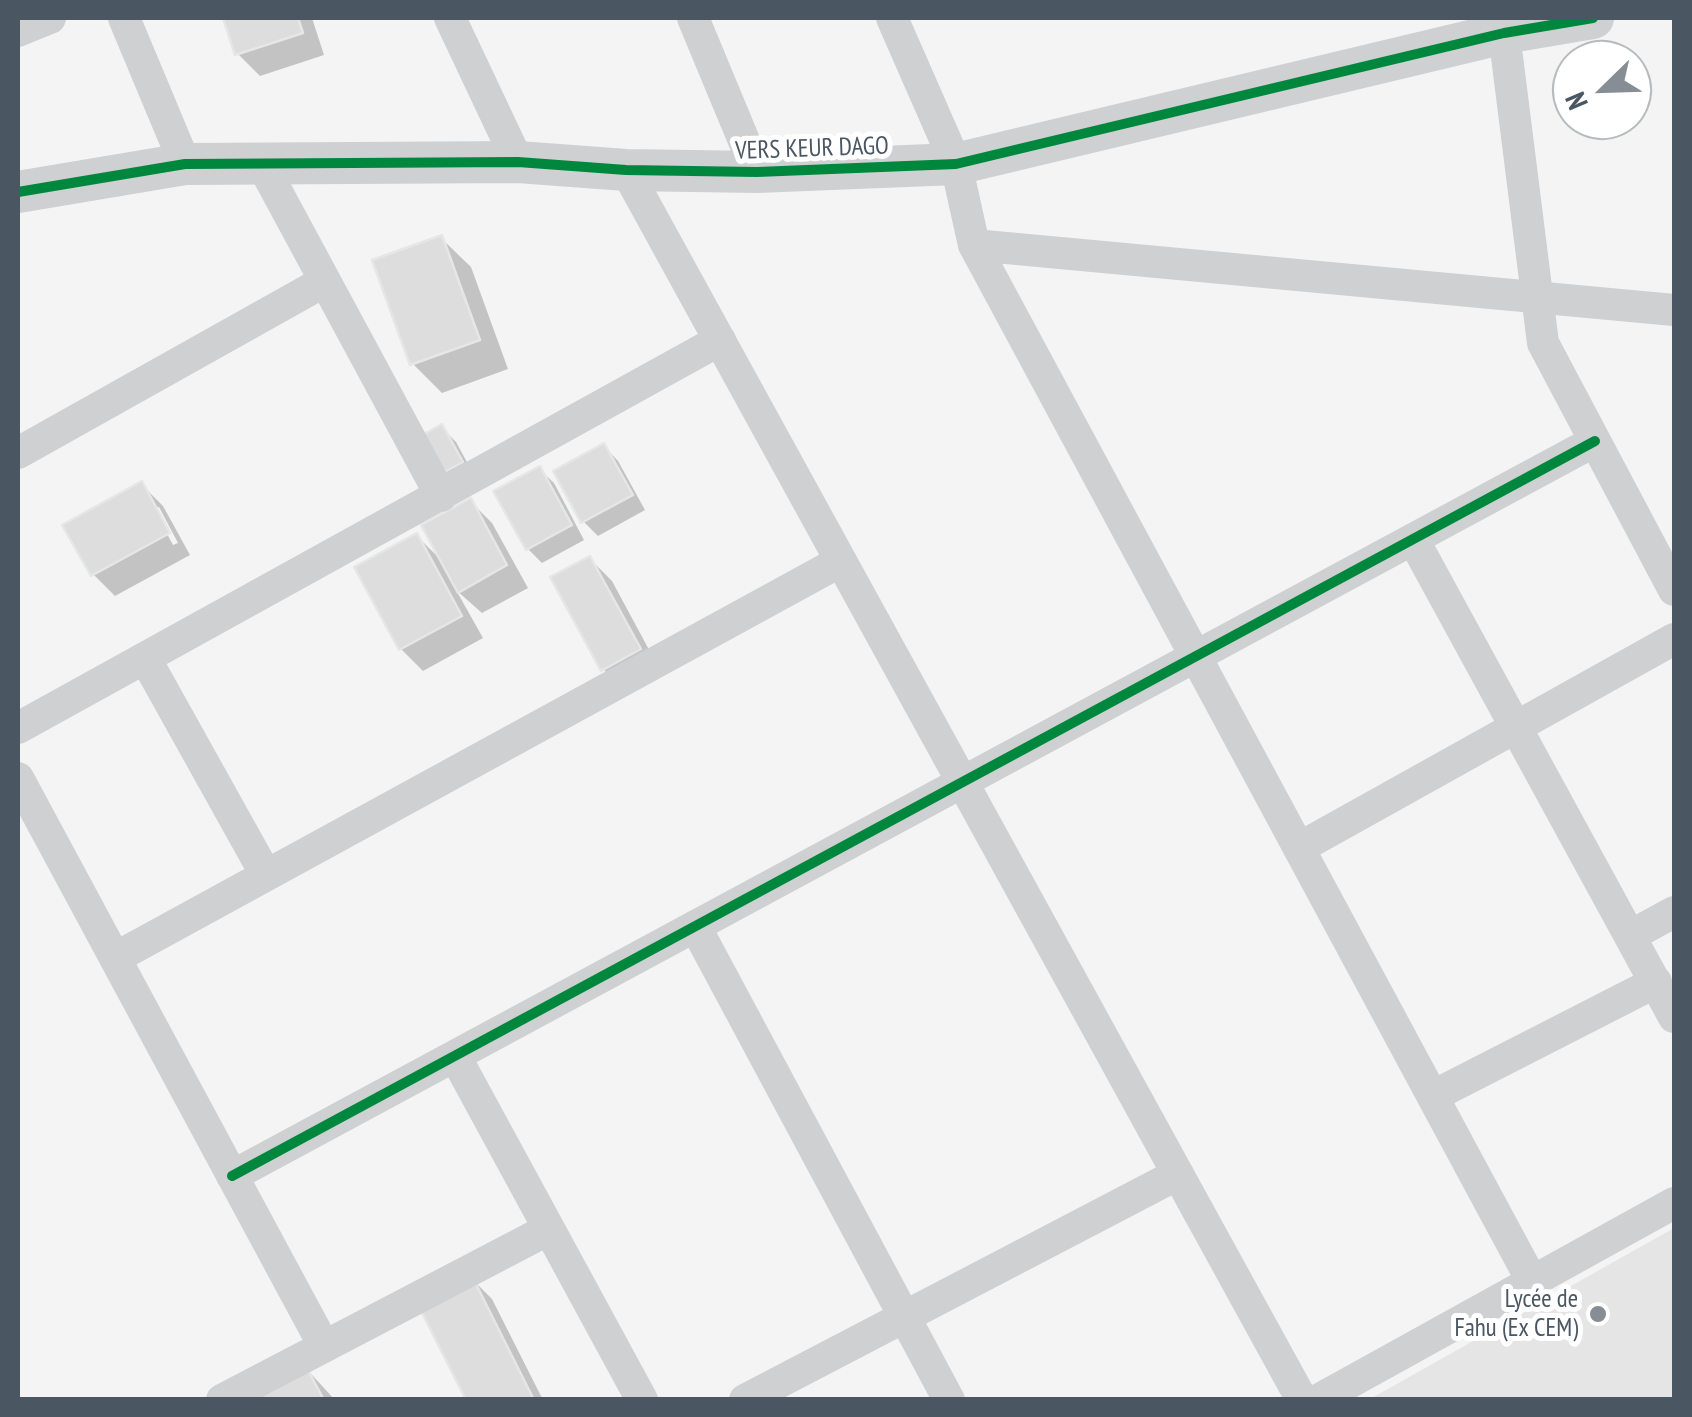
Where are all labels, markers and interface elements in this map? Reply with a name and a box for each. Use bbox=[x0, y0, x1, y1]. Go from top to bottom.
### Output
north arrow bbox=[1552, 40, 1652, 140]
text: N bbox=[1556, 87, 1596, 115]
street label: VERS KEUR DAGO bbox=[735, 131, 889, 167]
place label: Lycée de Fahu (Ex CEM) bbox=[1454, 1285, 1578, 1344]
marker: Lycée de Fahu (Ex CEM) bbox=[1587, 1303, 1609, 1325]

